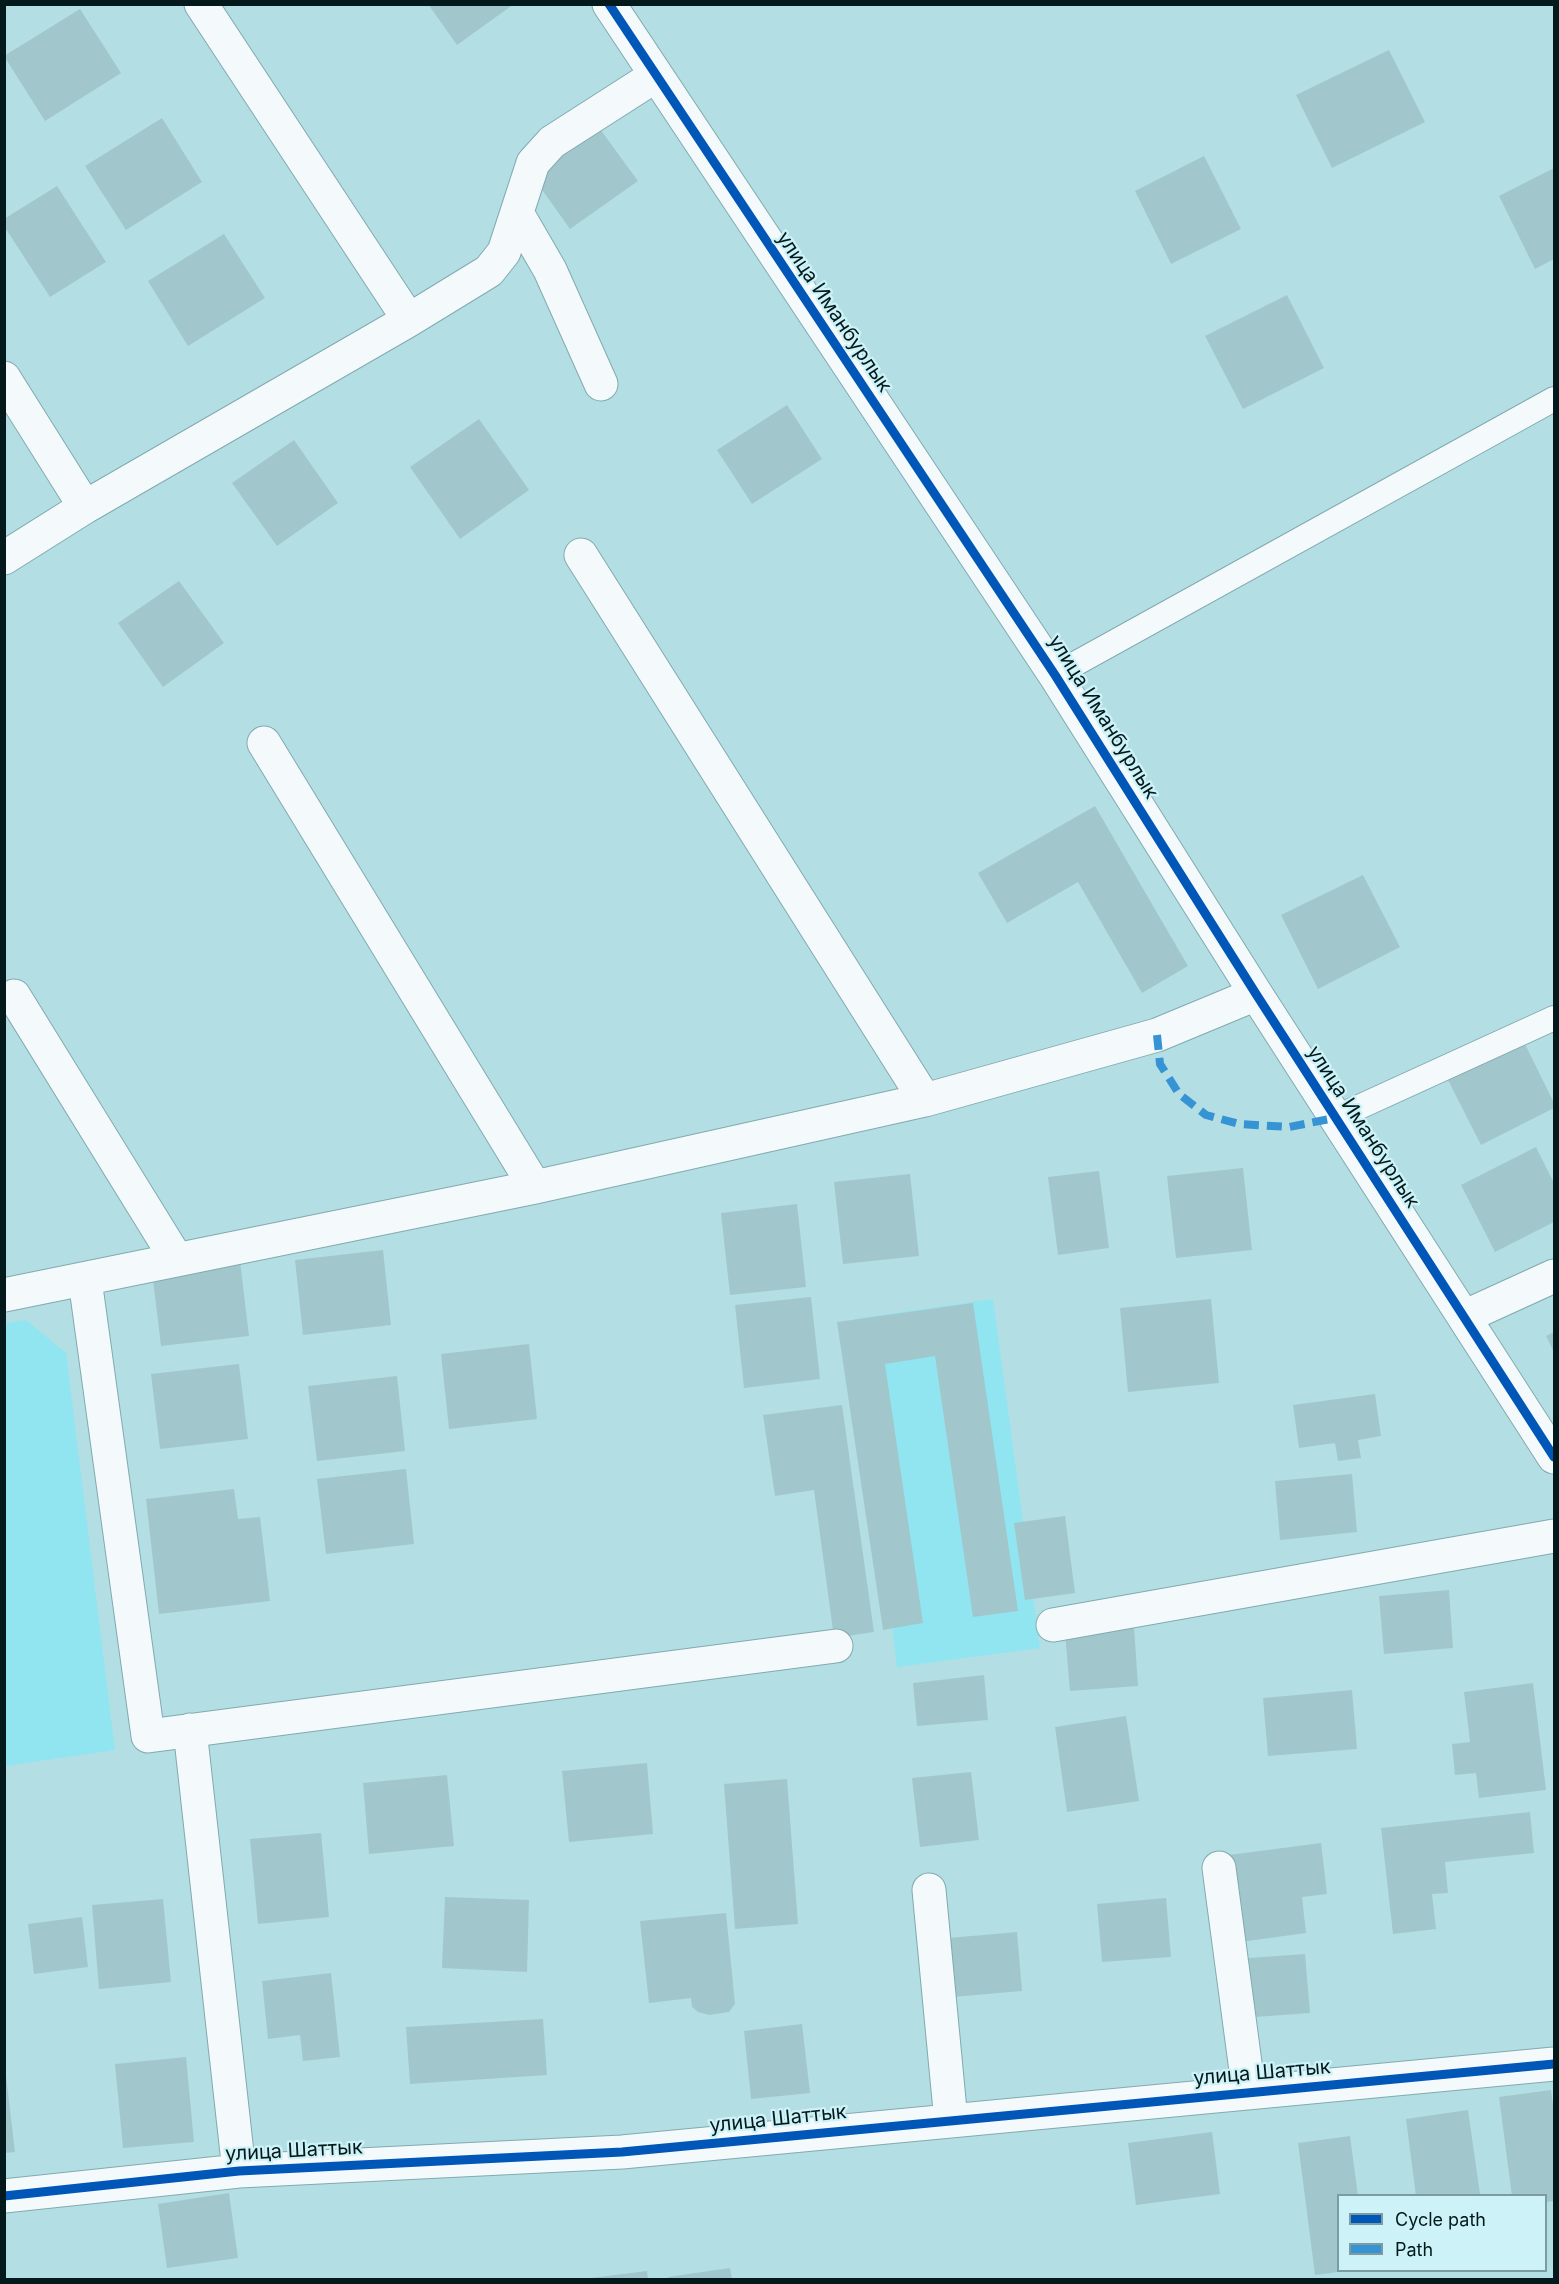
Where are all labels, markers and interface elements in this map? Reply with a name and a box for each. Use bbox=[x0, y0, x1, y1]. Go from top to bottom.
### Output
street label: улица Иманбурлык bbox=[771, 227, 897, 397]
street label: улица Иманбурлык bbox=[1043, 631, 1163, 803]
street label: улица Иманбурлык bbox=[1302, 1041, 1424, 1213]
street label: улица Шаттык bbox=[1192, 2055, 1332, 2091]
street label: улица Шаттык bbox=[708, 2100, 848, 2138]
street label: улица Шаттык bbox=[225, 2135, 363, 2167]
legend bbox=[1337, 2194, 1547, 2272]
text: Cycle path bbox=[1395, 2209, 1486, 2230]
text: Path bbox=[1395, 2239, 1433, 2260]

